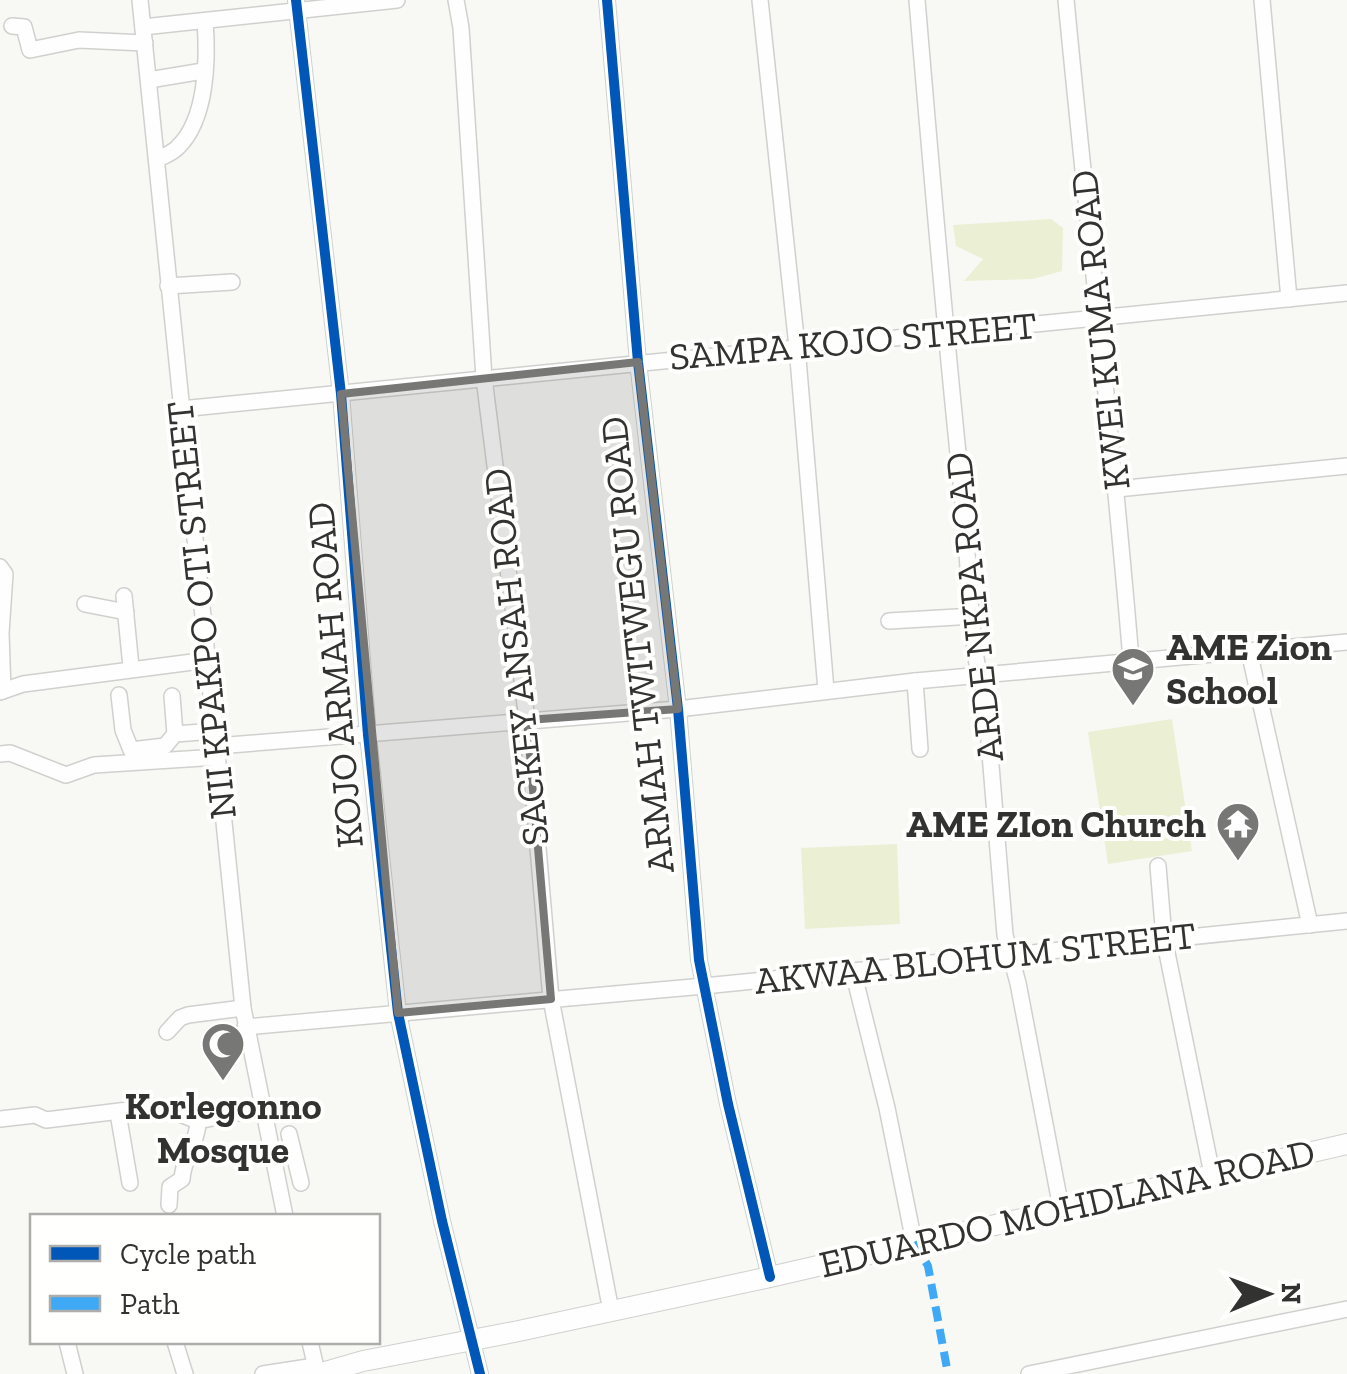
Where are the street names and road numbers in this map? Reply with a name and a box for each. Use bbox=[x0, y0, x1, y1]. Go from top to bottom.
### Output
street label: KWEI KUMA ROAD bbox=[1060, 168, 1140, 492]
street label: SAMPA KOJO STREET bbox=[667, 302, 1039, 380]
street label: NII KPAKPO OTI STREET bbox=[156, 399, 246, 821]
street label: ARMAH TWITWEGU ROAD bbox=[590, 414, 684, 876]
street label: ARDE NKPA ROAD bbox=[935, 450, 1013, 764]
street label: SACKEY ANSAH ROAD bbox=[473, 466, 559, 848]
street label: KOJO ARMAH ROAD bbox=[297, 500, 373, 850]
street label: AKWAA BLOHUM STREET bbox=[752, 912, 1198, 1004]
street label: EDUARDO MOHDLANA ROAD bbox=[815, 1129, 1319, 1287]

